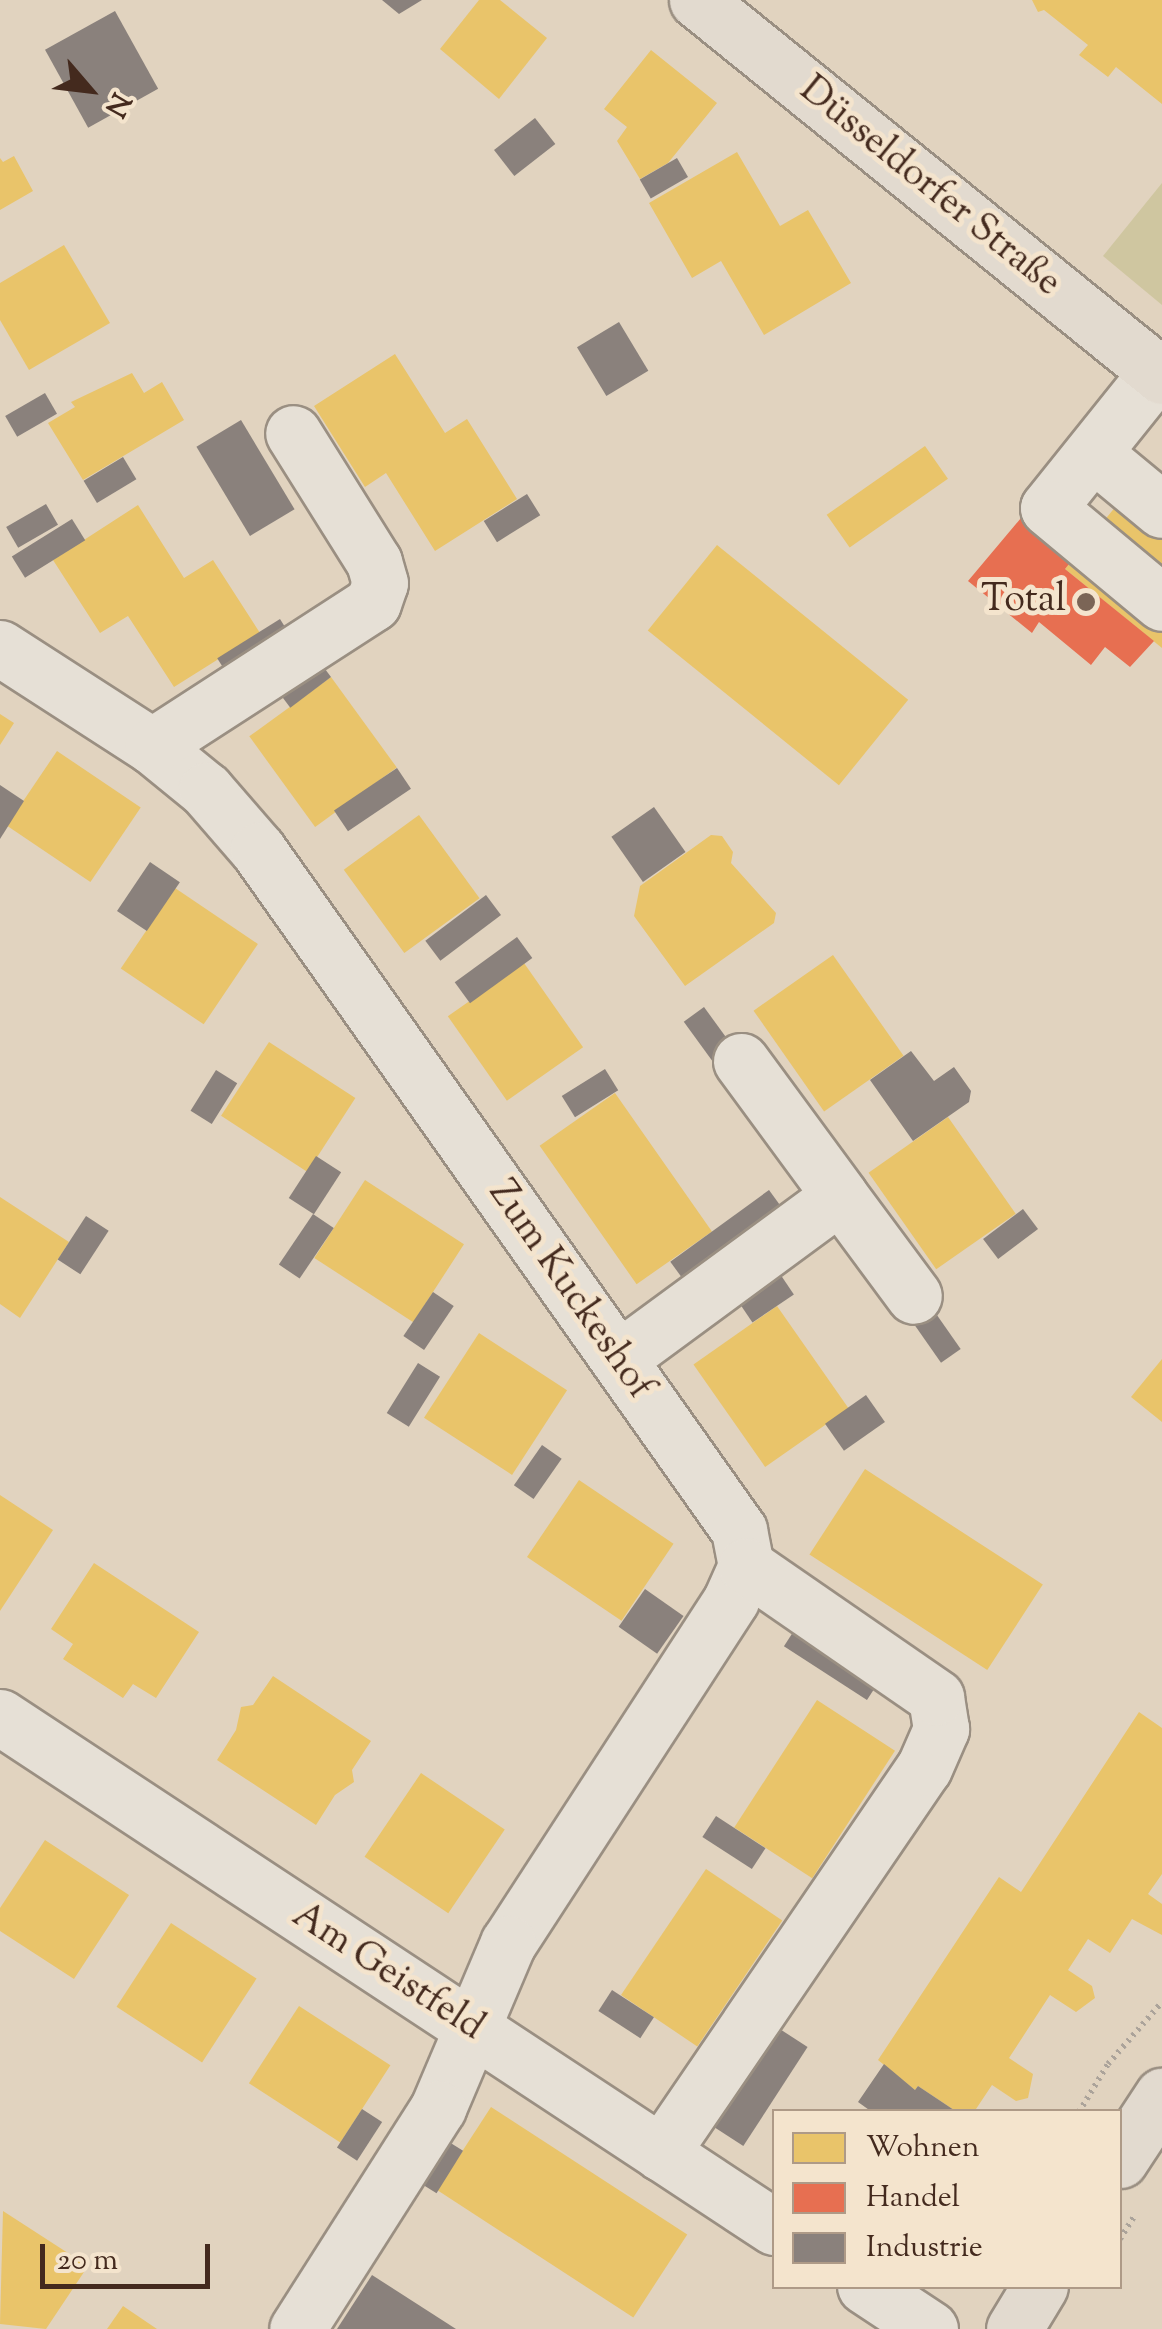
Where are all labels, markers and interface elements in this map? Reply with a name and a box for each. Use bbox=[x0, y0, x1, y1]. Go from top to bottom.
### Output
north arrow bbox=[40, 40, 140, 140]
street label: Düsseldorfer Straße bbox=[789, 69, 1069, 307]
text: N bbox=[94, 85, 139, 123]
place label: Total bbox=[981, 579, 1066, 625]
marker: Total bbox=[1075, 591, 1097, 613]
street label: Zum Kuckeshof bbox=[477, 1173, 661, 1409]
street label: Am Geistfeld bbox=[283, 1894, 491, 2052]
legend bbox=[772, 2109, 1122, 2289]
text: Wohnen bbox=[866, 2127, 979, 2170]
text: Handel bbox=[866, 2177, 960, 2220]
scale bar bbox=[45, 2224, 215, 2286]
text: Industrie bbox=[866, 2227, 983, 2270]
text: 20 m bbox=[57, 2240, 118, 2283]

